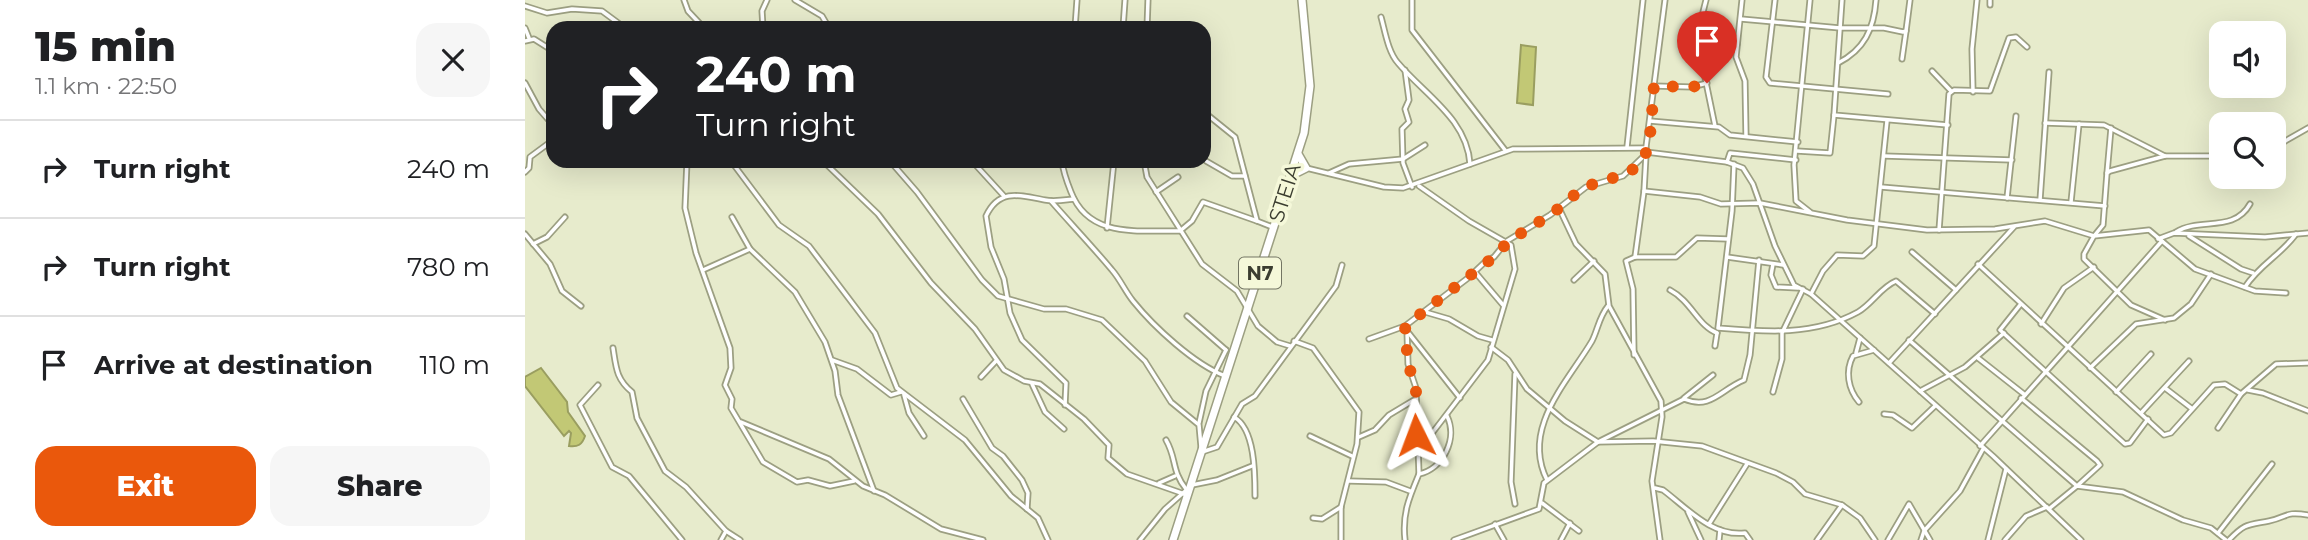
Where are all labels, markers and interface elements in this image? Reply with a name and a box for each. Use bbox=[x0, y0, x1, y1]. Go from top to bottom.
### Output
pin bbox=[1677, 11, 1737, 83]
text: 15 min bbox=[35, 20, 176, 72]
map controls bbox=[2209, 21, 2286, 189]
button: sound bbox=[2209, 21, 2286, 98]
icon: arrive bbox=[1688, 22, 1726, 60]
button: close bbox=[416, 23, 490, 97]
text: 240 m bbox=[696, 45, 857, 104]
icon: right bbox=[581, 49, 672, 140]
text: 1.1 km · 22:50 bbox=[35, 72, 177, 100]
text: Turn right bbox=[696, 105, 856, 144]
button: search bbox=[2209, 112, 2286, 189]
icon: right bbox=[35, 150, 73, 188]
text: Turn right bbox=[94, 153, 230, 185]
text: 240 m bbox=[407, 153, 490, 185]
street label: STEIA bbox=[1263, 159, 1306, 225]
icon: right bbox=[35, 248, 73, 286]
text: Turn right bbox=[94, 251, 230, 283]
text: 780 m bbox=[407, 251, 490, 283]
road number: N7 bbox=[1239, 258, 1281, 288]
icon: arrive bbox=[35, 346, 73, 384]
text: Arrive at destination bbox=[94, 349, 373, 381]
text: 110 m bbox=[420, 349, 490, 381]
position arrow bbox=[1379, 398, 1453, 472]
button: Exit bbox=[35, 446, 256, 526]
button: Share bbox=[270, 446, 490, 526]

